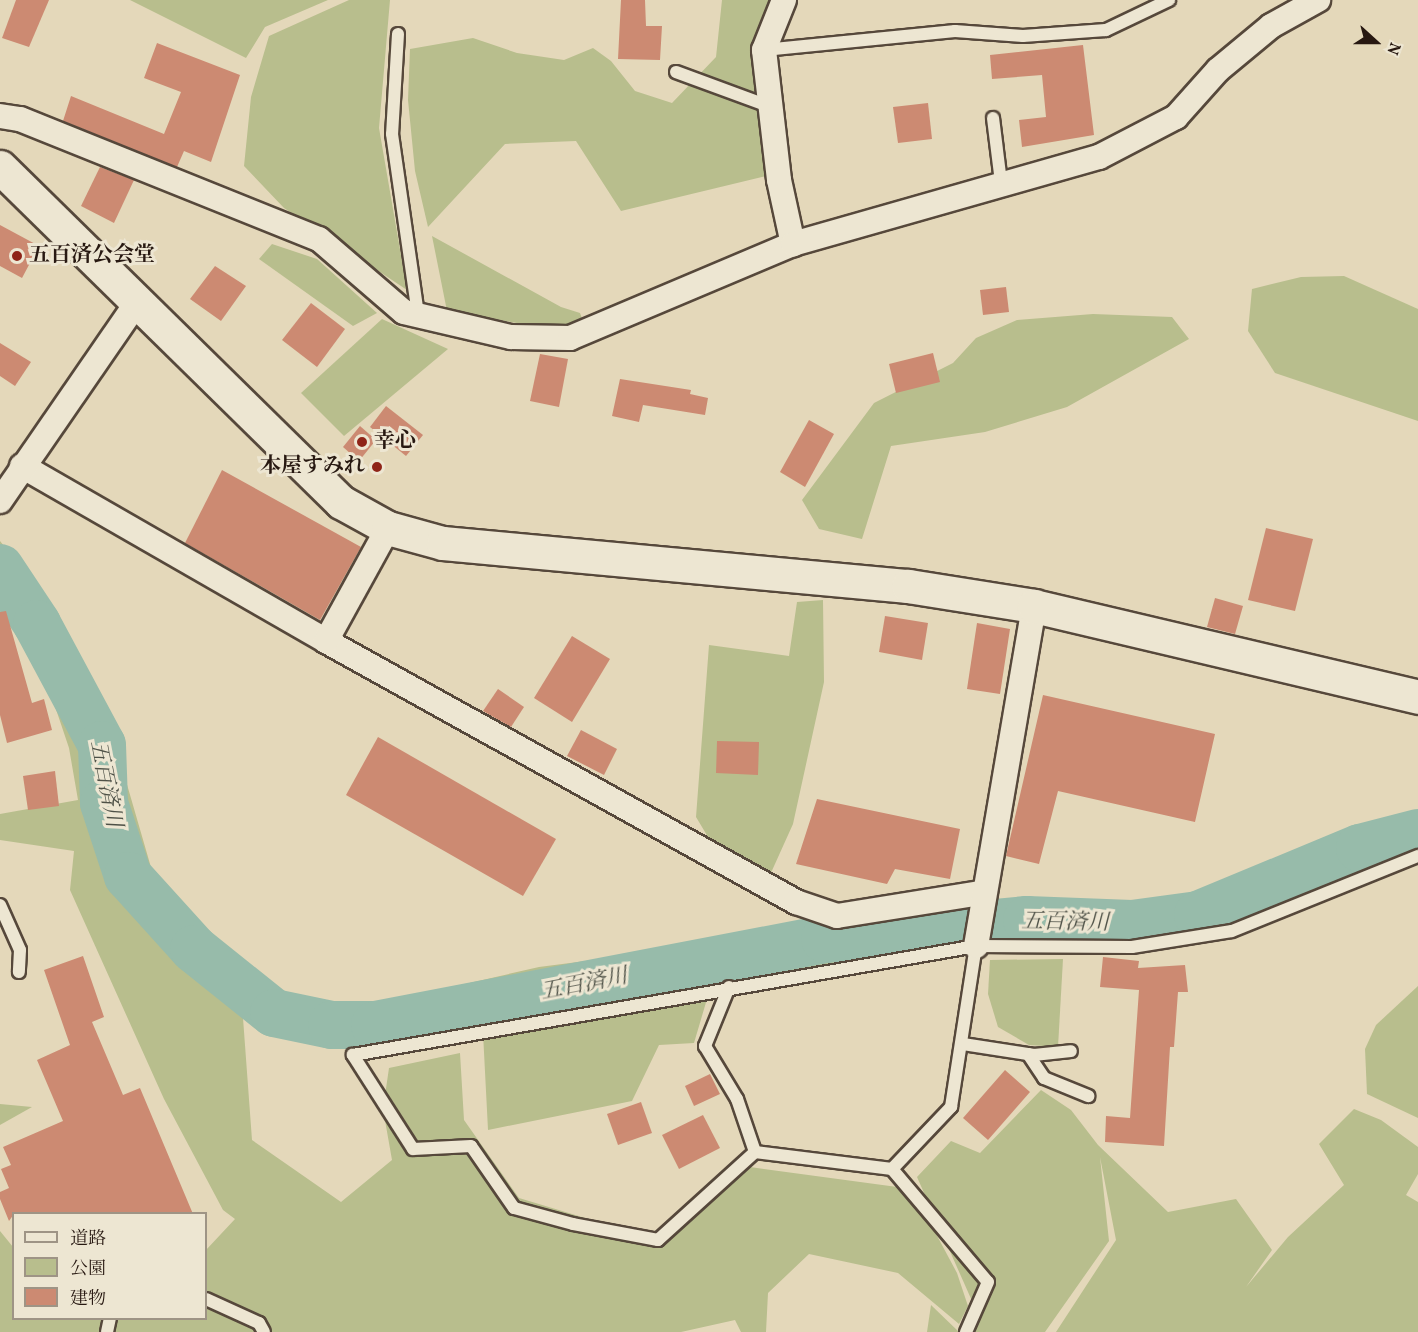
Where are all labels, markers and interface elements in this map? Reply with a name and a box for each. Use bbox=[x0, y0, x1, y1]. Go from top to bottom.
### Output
north arrow bbox=[1346, 12, 1406, 72]
text: N bbox=[1380, 39, 1405, 58]
place label: 五百済公会堂 bbox=[29, 243, 155, 269]
marker: 五百済公会堂 bbox=[10, 249, 24, 263]
place label: 幸心 bbox=[374, 429, 416, 455]
marker: 幸心 bbox=[355, 435, 369, 449]
place label: 本屋すみれ bbox=[260, 454, 365, 480]
marker: 本屋すみれ bbox=[370, 460, 384, 474]
water label: 五百済川 bbox=[84, 738, 126, 830]
water label: 五百済川 bbox=[1021, 909, 1109, 937]
water label: 五百済川 bbox=[538, 964, 630, 1006]
legend bbox=[12, 1212, 207, 1320]
text: 道路 bbox=[70, 1227, 106, 1252]
text: 公園 bbox=[70, 1257, 106, 1282]
text: 建物 bbox=[70, 1287, 106, 1312]

